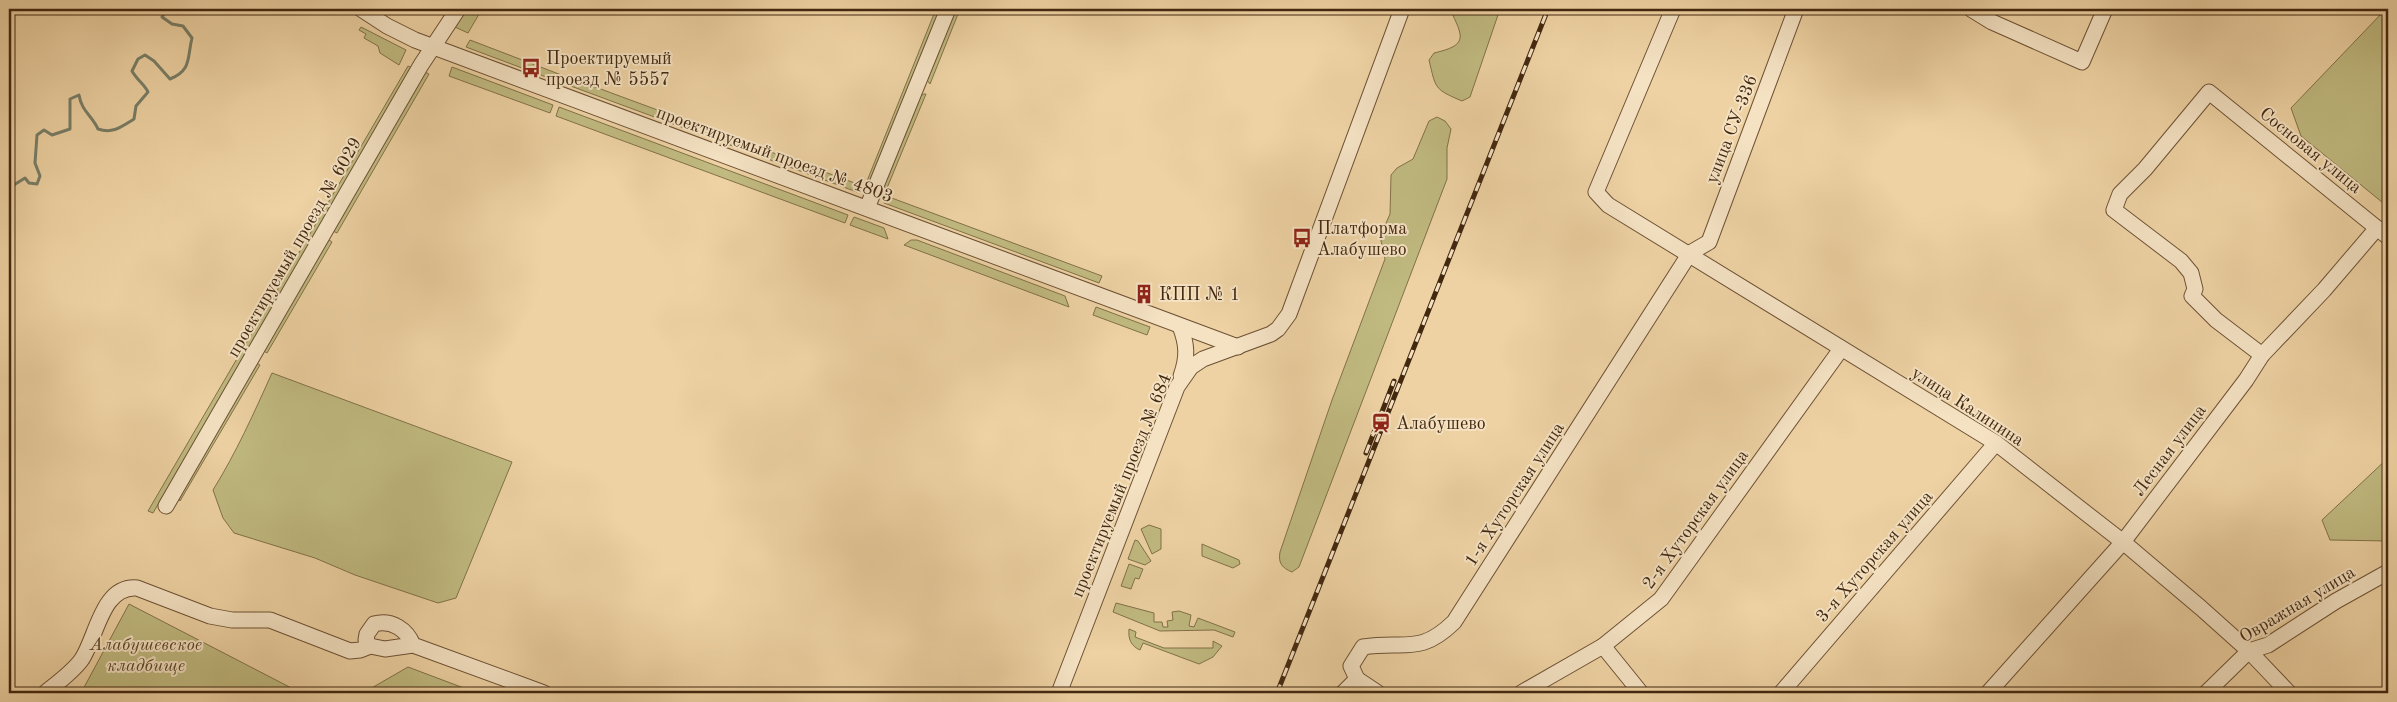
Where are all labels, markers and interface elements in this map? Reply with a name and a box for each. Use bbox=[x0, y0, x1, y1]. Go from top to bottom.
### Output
place label: Проектируемый проезд № 5557 bbox=[546, 50, 672, 89]
bus stop icon: Проектируемый проезд № 5557 bbox=[520, 57, 542, 79]
street label: улица СУ-336 bbox=[1703, 72, 1761, 186]
street label: проектируемый проезд № 4803 bbox=[654, 104, 895, 206]
street label: Сосновая улица bbox=[2256, 104, 2365, 197]
street label: проектируемый проезд № 6029 bbox=[224, 135, 365, 360]
place label: Платформа Алабушево bbox=[1317, 220, 1407, 259]
bus stop icon: Платформа Алабушево bbox=[1291, 227, 1313, 249]
building icon: КПП № 1 bbox=[1133, 283, 1155, 305]
place label: КПП № 1 bbox=[1159, 286, 1240, 304]
street label: улица Калинина bbox=[1908, 364, 2027, 450]
street label: проектируемый проезд № 684 bbox=[1069, 371, 1175, 600]
street label: Лесная улица bbox=[2130, 401, 2210, 500]
station icon: Алабушево bbox=[1370, 412, 1392, 434]
place label: Алабушево bbox=[1396, 415, 1486, 433]
street label: 1-я Хуторская улица bbox=[1462, 419, 1568, 570]
street label: 2-я Хуторская улица bbox=[1639, 446, 1752, 593]
street label: 3-я Хуторская улица bbox=[1813, 487, 1937, 626]
street label: Овражная улица bbox=[2236, 563, 2359, 646]
park label: Алабушевское кладбище bbox=[89, 636, 202, 675]

